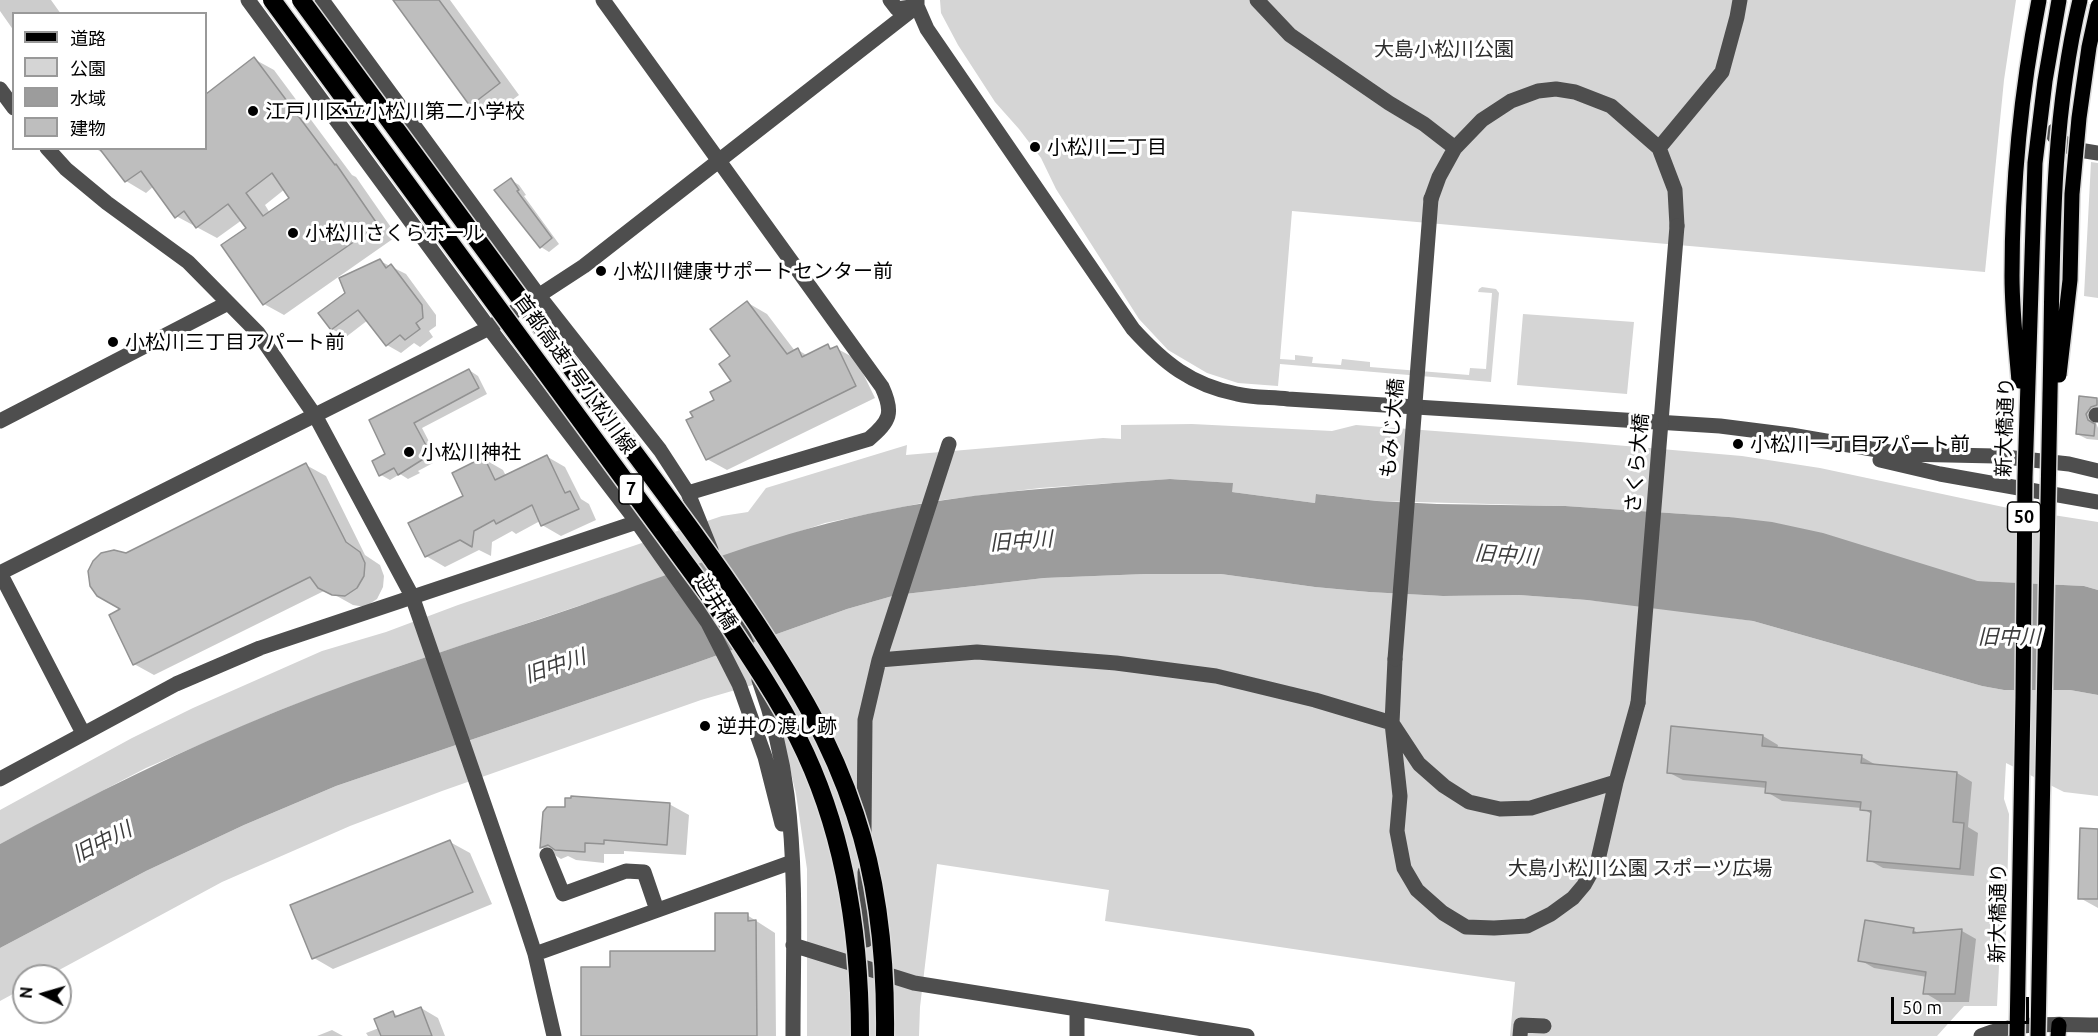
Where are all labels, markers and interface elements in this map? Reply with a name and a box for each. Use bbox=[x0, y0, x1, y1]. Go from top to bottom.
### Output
legend bbox=[12, 12, 207, 150]
text: 道路 bbox=[70, 28, 106, 48]
park label: 大島小松川公園 bbox=[1374, 37, 1514, 61]
text: 公園 bbox=[70, 58, 106, 78]
text: 水域 bbox=[70, 88, 106, 108]
place label: 江戸川区立小松川第二小学校 bbox=[265, 99, 525, 123]
marker: 江戸川区立小松川第二小学校 bbox=[246, 104, 260, 118]
text: 建物 bbox=[70, 118, 106, 138]
place label: 小松川二丁目 bbox=[1047, 135, 1167, 159]
marker: 小松川二丁目 bbox=[1028, 140, 1042, 154]
place label: 小松川さくらホール bbox=[305, 221, 485, 245]
marker: 小松川さくらホール bbox=[286, 226, 300, 240]
place label: 小松川健康サポートセンター前 bbox=[613, 259, 893, 283]
marker: 小松川健康サポートセンター前 bbox=[594, 264, 608, 278]
street label: 首都高速7号小松川線 bbox=[509, 290, 641, 458]
place label: 小松川三丁目アパート前 bbox=[125, 330, 345, 354]
marker: 小松川三丁目アパート前 bbox=[106, 335, 120, 349]
street label: もみじ大橋 bbox=[1376, 377, 1408, 479]
street label: 新大橋通り bbox=[1991, 377, 2019, 477]
street label: さくら大橋 bbox=[1621, 412, 1653, 514]
place label: 小松川一丁目アパート前 bbox=[1750, 432, 1970, 456]
marker: 小松川一丁目アパート前 bbox=[1731, 437, 1745, 451]
place label: 小松川神社 bbox=[421, 440, 521, 464]
marker: 小松川神社 bbox=[402, 445, 416, 459]
road number: 7 bbox=[619, 474, 643, 504]
road number: 50 bbox=[2008, 502, 2040, 532]
water label: 旧中川 bbox=[989, 526, 1053, 556]
water label: 旧中川 bbox=[1474, 540, 1538, 570]
street label: 逆井橋 bbox=[690, 570, 742, 634]
water label: 旧中川 bbox=[1978, 624, 2040, 650]
water label: 旧中川 bbox=[521, 644, 589, 688]
place label: 逆井の渡し跡 bbox=[717, 714, 837, 738]
marker: 逆井の渡し跡 bbox=[698, 719, 712, 733]
water label: 旧中川 bbox=[68, 816, 136, 868]
park label: 大島小松川公園 スポーツ広場 bbox=[1508, 856, 1772, 880]
street label: 新大橋通り bbox=[1985, 863, 2011, 963]
north arrow bbox=[12, 964, 72, 1024]
scale bar bbox=[1894, 985, 2032, 1023]
text: N bbox=[17, 986, 36, 999]
text: 50 m bbox=[1902, 997, 1942, 1017]

